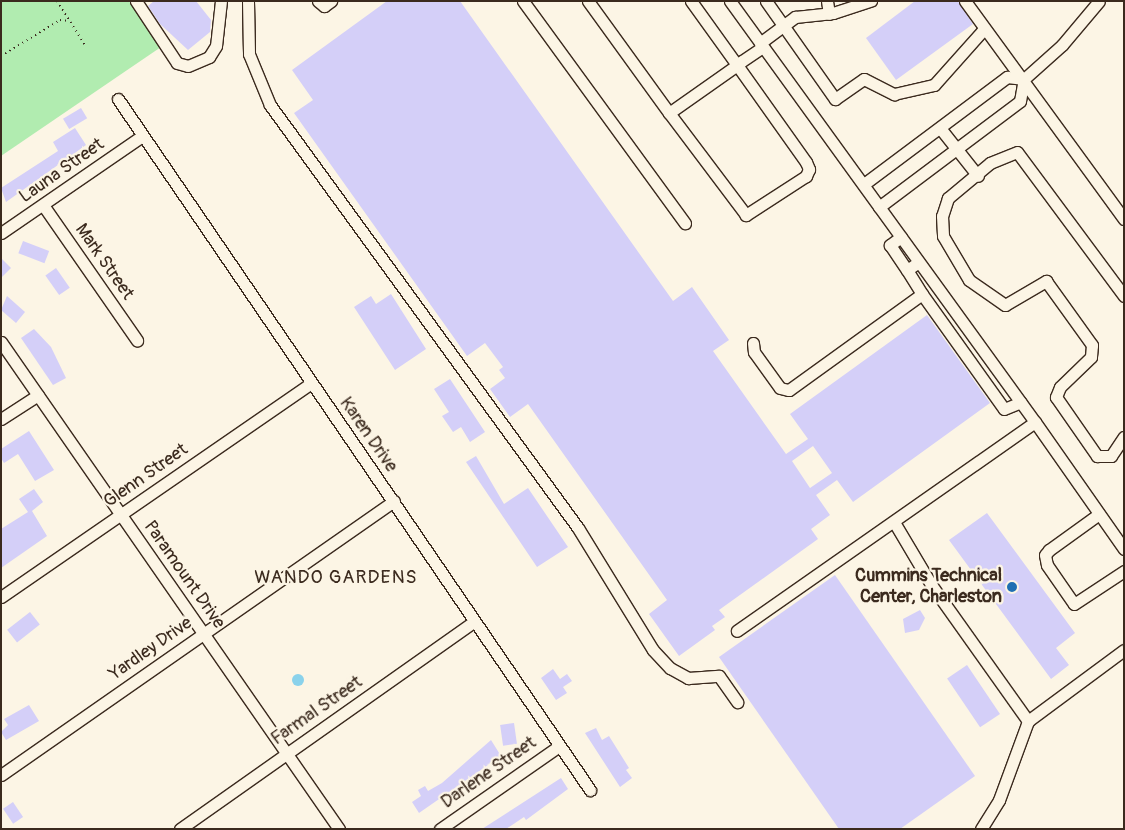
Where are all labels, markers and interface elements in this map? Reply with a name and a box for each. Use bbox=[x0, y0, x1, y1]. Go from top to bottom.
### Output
street label: Launa Street bbox=[15, 134, 109, 208]
street label: Mark Street bbox=[70, 220, 138, 304]
street label: Karen Drive bbox=[334, 393, 402, 477]
street label: Glenn Street bbox=[100, 439, 192, 513]
street label: Paramount Drive bbox=[139, 517, 229, 633]
place label: Cummins Technical Center, Charleston bbox=[855, 566, 1002, 608]
district label: WANDO GARDENS bbox=[253, 567, 419, 589]
marker: Cummins Technical Center, Charleston bbox=[1006, 581, 1018, 593]
street label: Yardley Drive bbox=[105, 613, 197, 685]
street label: Farmal Street bbox=[267, 672, 367, 750]
street label: Darlene Street bbox=[437, 732, 541, 814]

